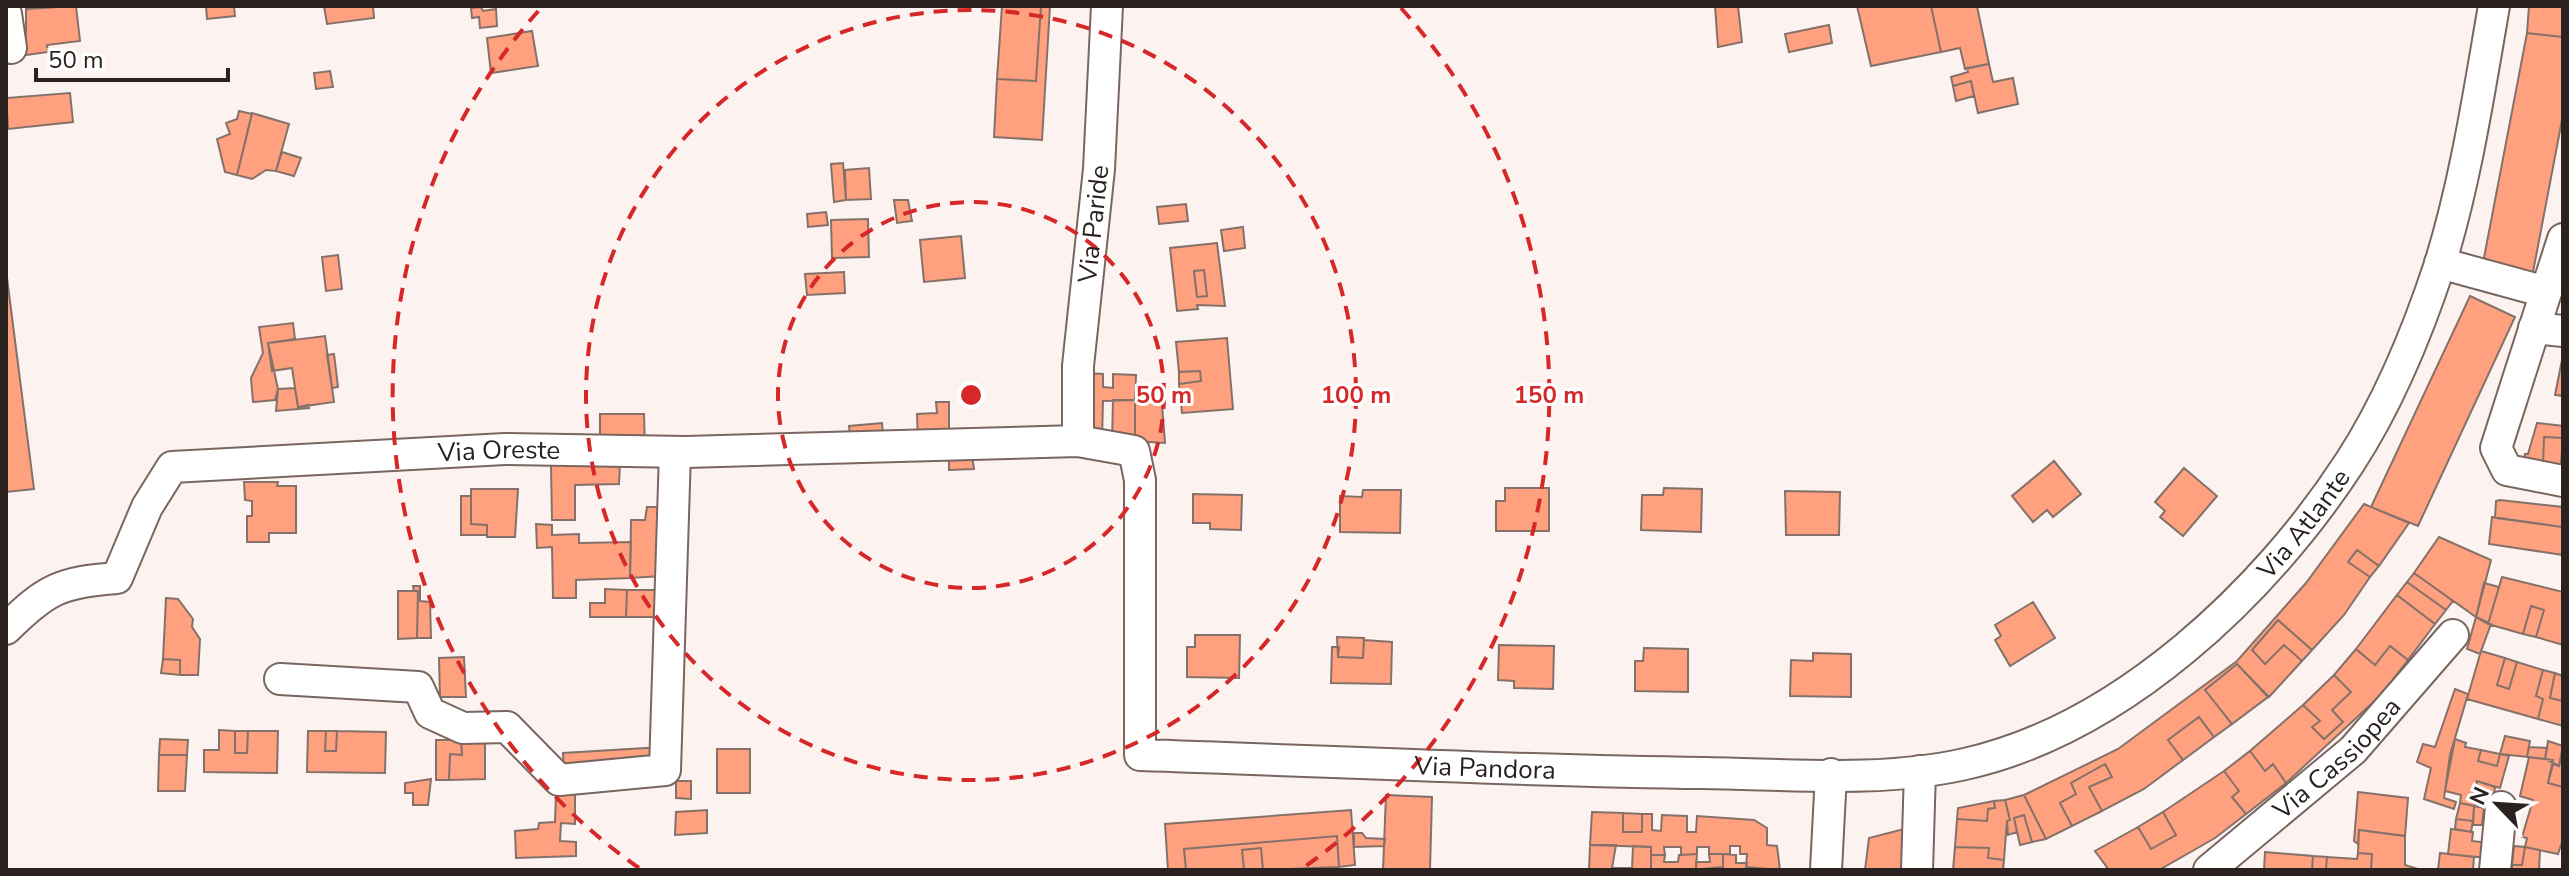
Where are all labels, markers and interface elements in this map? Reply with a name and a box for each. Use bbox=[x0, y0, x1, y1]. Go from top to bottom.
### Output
scale bar bbox=[36, 32, 228, 82]
text: 50 m bbox=[48, 44, 104, 76]
street label: Via Paride bbox=[1070, 163, 1117, 286]
text: 50 m bbox=[1136, 379, 1192, 411]
text: 100 m bbox=[1321, 379, 1391, 411]
text: 150 m bbox=[1514, 379, 1584, 411]
centre of rings bbox=[957, 381, 985, 409]
street label: Via Oreste bbox=[436, 432, 561, 471]
street label: Via Atlante bbox=[2249, 462, 2358, 588]
street label: Via Cassiopea bbox=[2265, 690, 2409, 828]
street label: Via Pandora bbox=[1413, 748, 1556, 788]
north arrow bbox=[2457, 764, 2537, 844]
text: N bbox=[2463, 782, 2497, 810]

